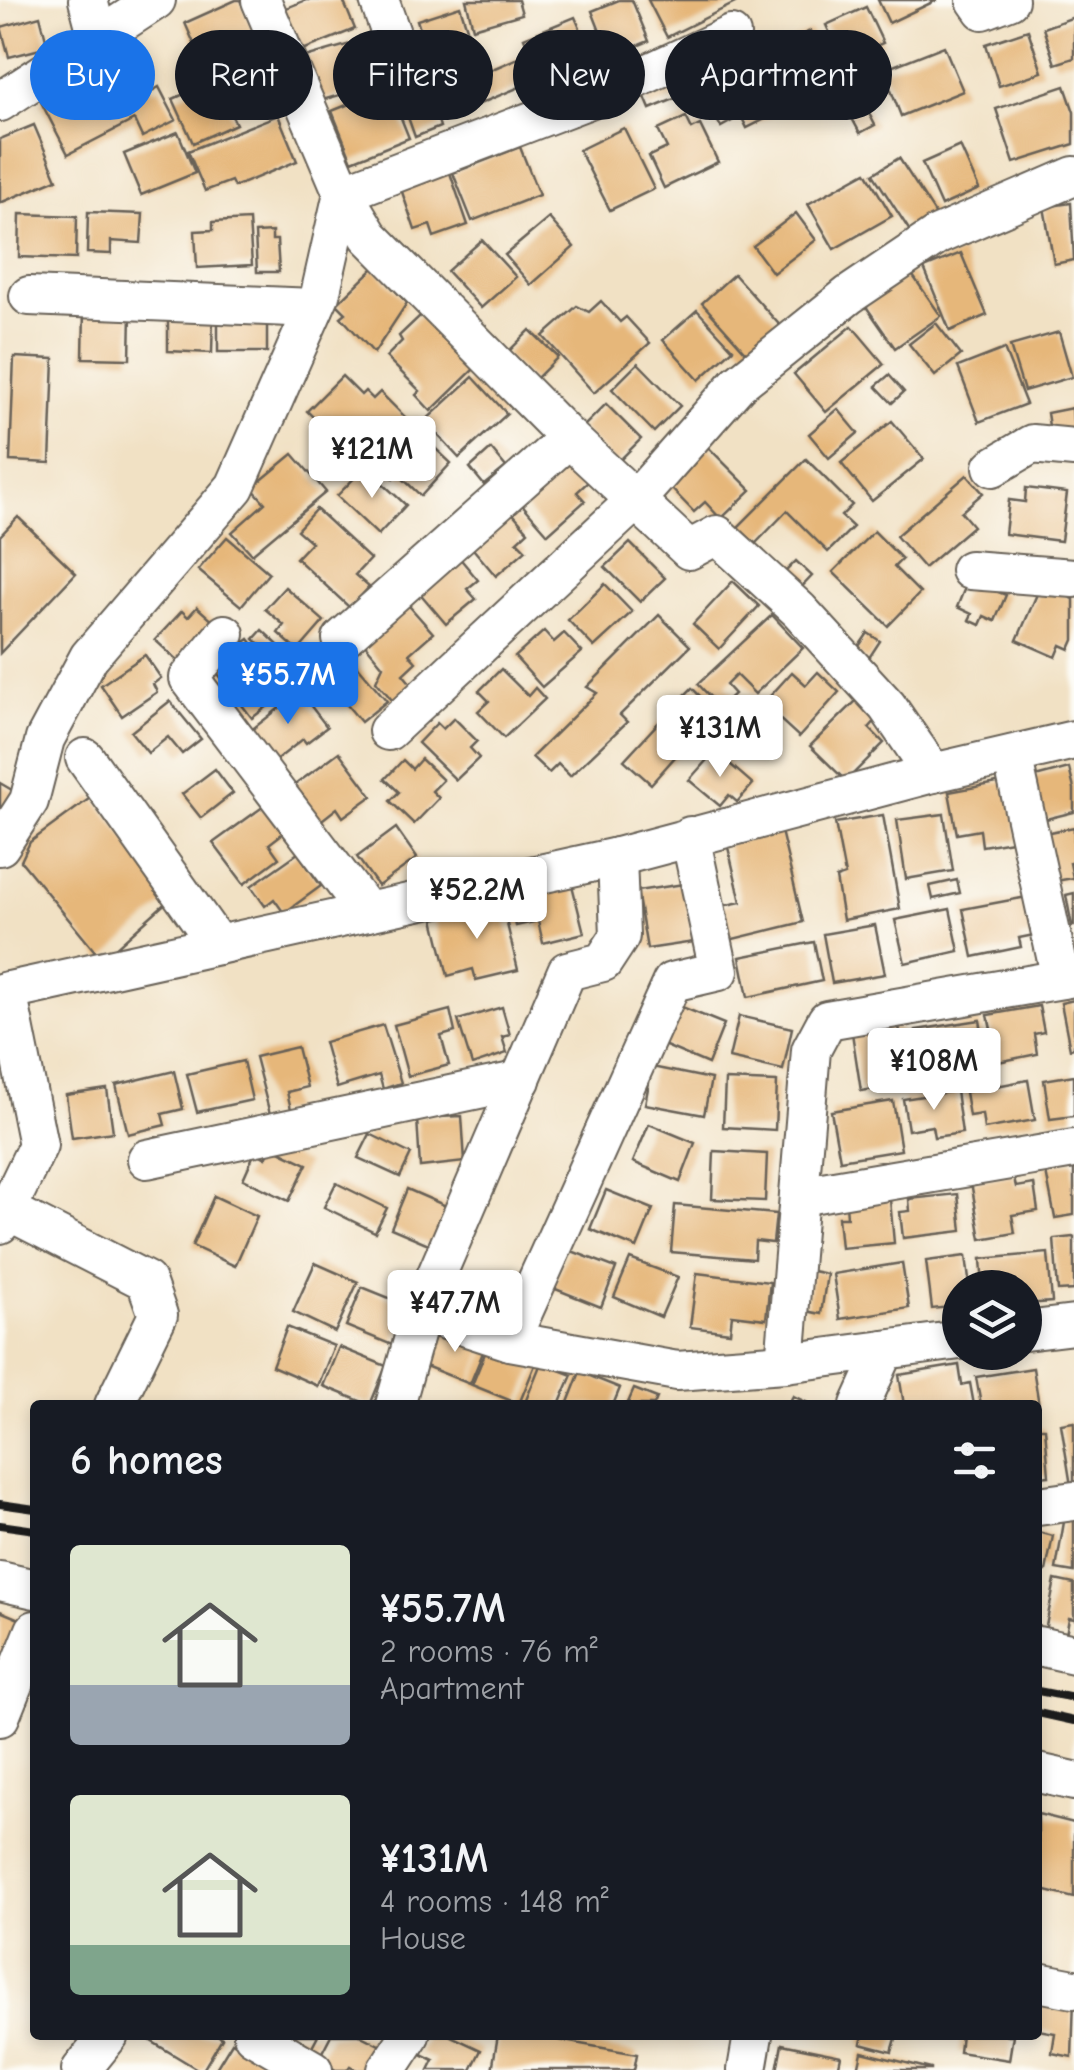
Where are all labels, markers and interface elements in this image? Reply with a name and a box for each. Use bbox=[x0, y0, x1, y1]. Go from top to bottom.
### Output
chip: Buy bbox=[30, 30, 155, 120]
chip: Rent bbox=[175, 30, 313, 120]
chip: Filters bbox=[333, 30, 493, 120]
chip: New bbox=[513, 30, 645, 120]
chip: Apartment bbox=[665, 30, 892, 120]
pin: ¥121M bbox=[302, 416, 442, 501]
text: ¥121M bbox=[331, 430, 413, 467]
pin: ¥55.7M bbox=[207, 642, 369, 727]
text: ¥55.7M bbox=[240, 656, 336, 693]
pin: ¥131M bbox=[650, 695, 790, 780]
text: ¥131M bbox=[679, 709, 761, 746]
pin: ¥52.2M bbox=[396, 857, 558, 942]
text: ¥52.2M bbox=[429, 871, 525, 908]
pin: ¥108M bbox=[864, 1028, 1004, 1113]
text: ¥108M bbox=[890, 1042, 978, 1079]
pin: ¥47.7M bbox=[374, 1270, 536, 1355]
map controls bbox=[942, 1270, 1042, 1370]
button: layers bbox=[942, 1270, 1042, 1370]
text: ¥47.7M bbox=[409, 1284, 501, 1321]
icon: filters bbox=[947, 1433, 1002, 1488]
text: 6 homes bbox=[70, 1436, 223, 1485]
text: ¥55.7M bbox=[380, 1584, 506, 1633]
icon: home bbox=[150, 1585, 270, 1705]
text: 2 rooms · 76 m² bbox=[380, 1633, 598, 1670]
text: Apartment bbox=[380, 1670, 523, 1707]
text: ¥131M bbox=[380, 1834, 488, 1883]
icon: home bbox=[150, 1835, 270, 1955]
text: 4 rooms · 148 m² bbox=[380, 1883, 609, 1920]
text: House bbox=[380, 1920, 466, 1957]

